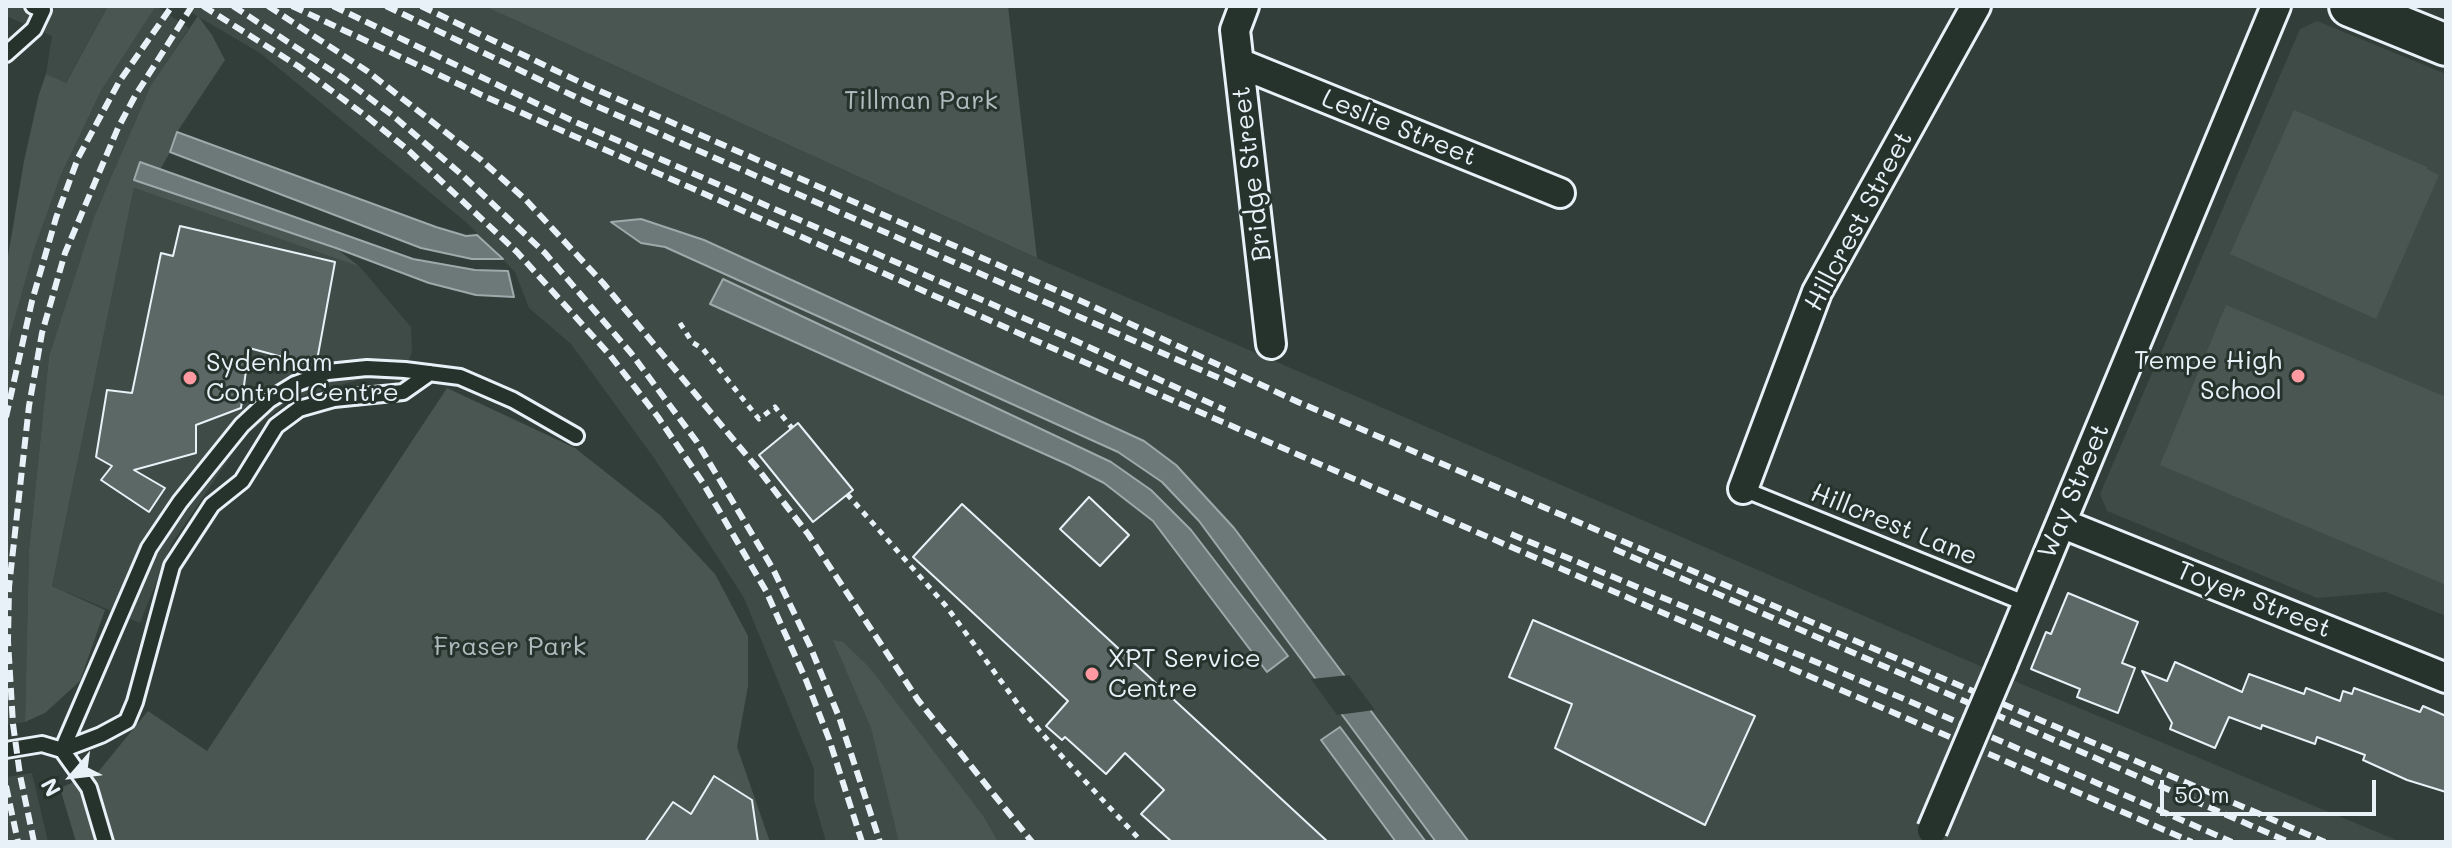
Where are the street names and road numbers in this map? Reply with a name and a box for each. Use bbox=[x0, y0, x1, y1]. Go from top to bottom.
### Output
street label: Leslie Street bbox=[1317, 83, 1481, 173]
street label: Bridge Street bbox=[1226, 85, 1278, 263]
street label: Hillcrest Street bbox=[1798, 126, 1920, 316]
street label: Way Street bbox=[2032, 419, 2116, 563]
street label: Hillcrest Lane bbox=[1806, 477, 1982, 573]
street label: Toyer Street bbox=[2172, 555, 2336, 645]

